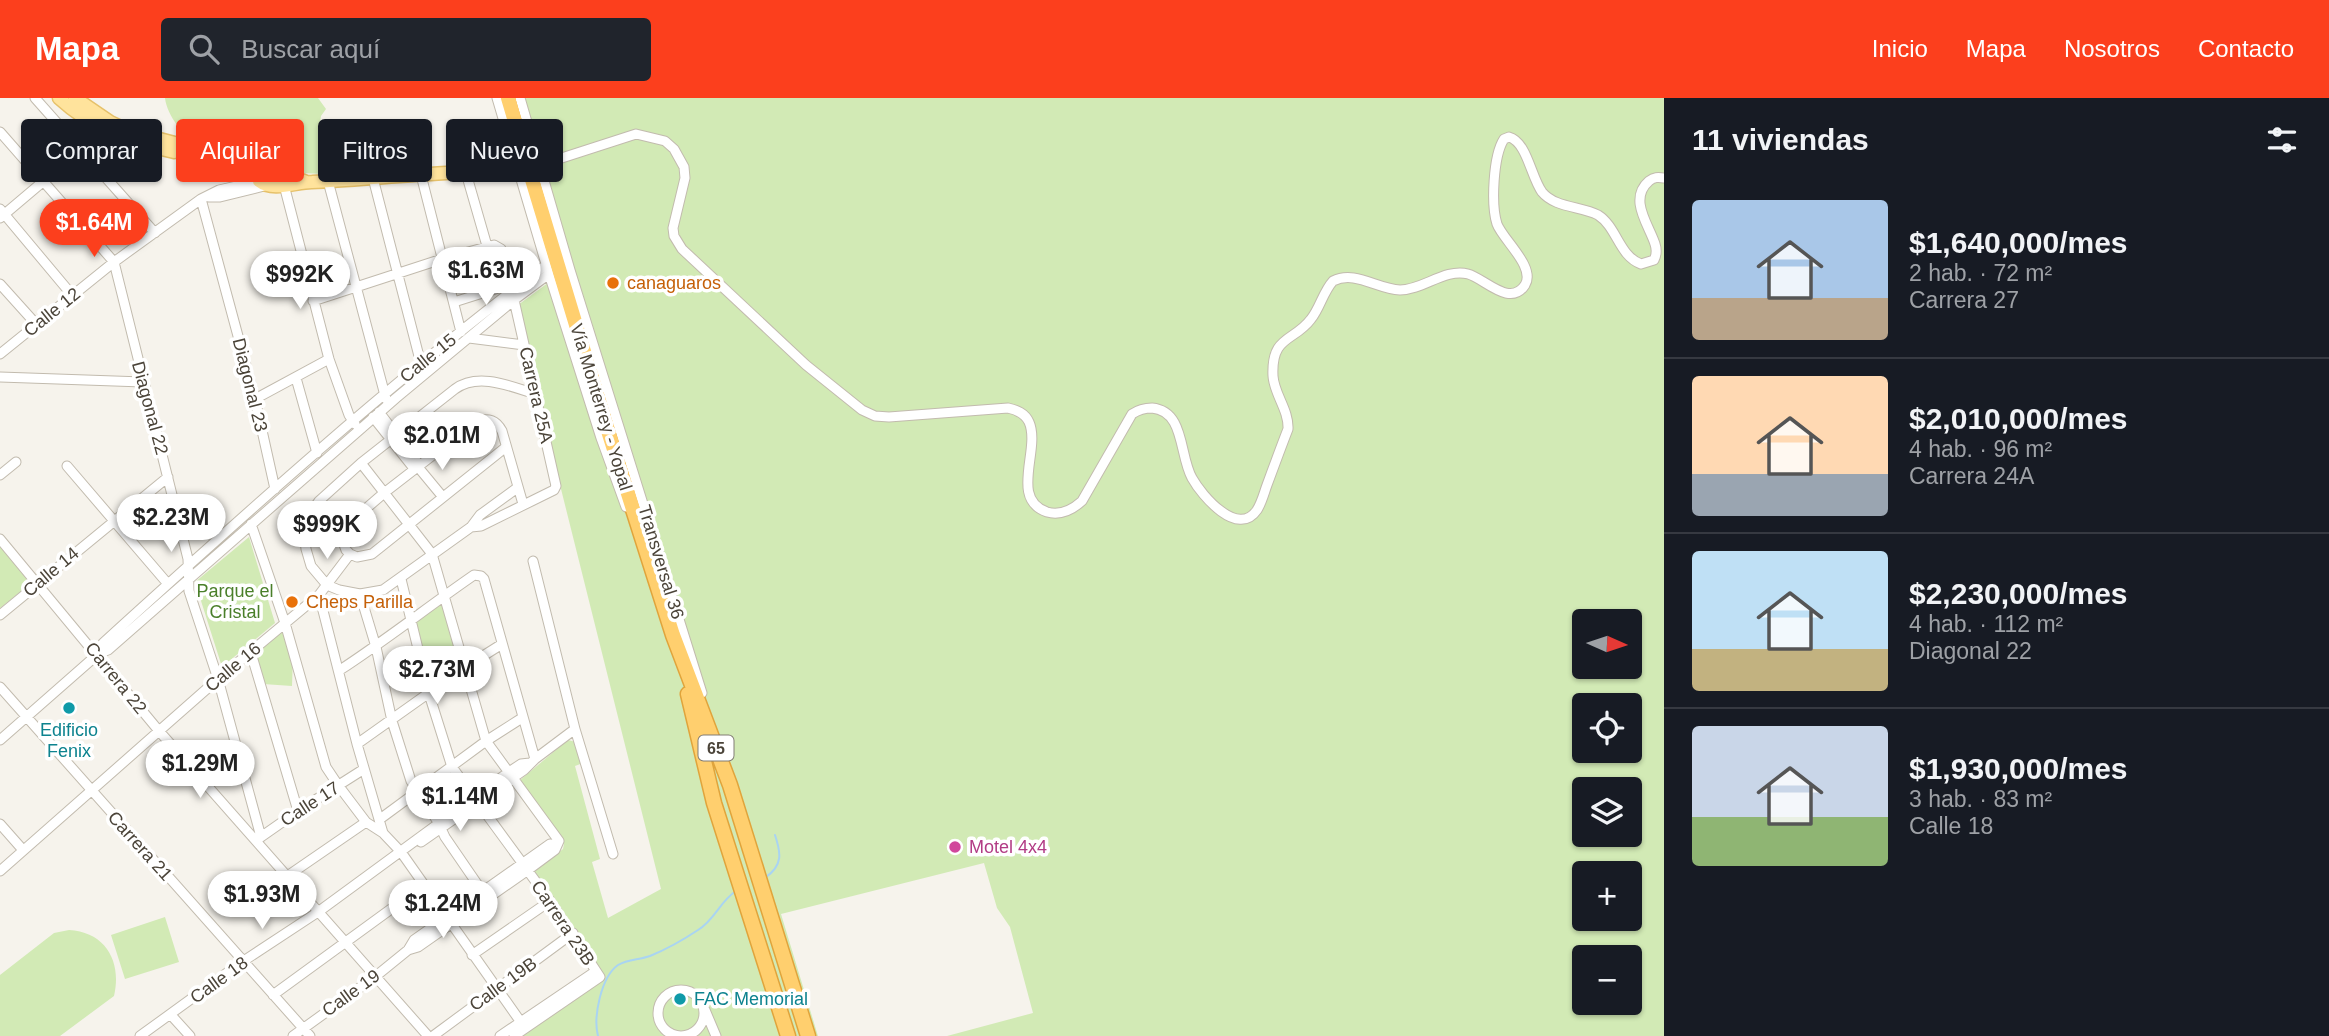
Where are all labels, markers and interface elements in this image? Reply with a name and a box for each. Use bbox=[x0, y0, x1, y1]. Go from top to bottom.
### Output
search box bbox=[161, 18, 651, 81]
text: Mapa bbox=[35, 30, 119, 67]
icon: search bbox=[185, 30, 223, 68]
text: Buscar aquí bbox=[241, 34, 380, 64]
text: Inicio bbox=[1872, 35, 1928, 62]
text: Mapa bbox=[1966, 35, 2026, 62]
text: Nosotros bbox=[2064, 35, 2160, 62]
text: Contacto bbox=[2198, 35, 2294, 62]
chip: Comprar bbox=[21, 119, 162, 182]
chip: Alquilar bbox=[176, 119, 304, 182]
chip: Filtros bbox=[318, 119, 432, 182]
chip: Nuevo bbox=[446, 119, 563, 182]
icon: filters bbox=[2263, 121, 2301, 159]
text: 11 viviendas bbox=[1692, 123, 1869, 156]
pin: $1.64M bbox=[37, 200, 151, 259]
text: $1.64M bbox=[56, 209, 132, 235]
text: $1,640,000/mes bbox=[1909, 226, 2128, 259]
icon: home bbox=[1748, 228, 1832, 312]
pin: $1.63M bbox=[429, 248, 543, 307]
pin: $992K bbox=[251, 252, 349, 311]
text: $1.63M bbox=[448, 257, 524, 283]
text: 2 hab. · 72 m² bbox=[1909, 260, 2052, 286]
text: $992K bbox=[266, 261, 334, 287]
place label: canaguaros bbox=[627, 273, 721, 293]
marker: canaguaros bbox=[605, 275, 621, 291]
street label: Calle 12 bbox=[20, 283, 84, 341]
text: Carrera 27 bbox=[1909, 287, 2019, 313]
street label: Vía Monterrey - Yopal bbox=[566, 321, 636, 493]
street label: Calle 15 bbox=[396, 329, 460, 387]
street label: Diagonal 23 bbox=[229, 336, 271, 434]
street label: Carrera 25A bbox=[515, 345, 557, 445]
street label: Diagonal 22 bbox=[128, 359, 172, 457]
text: $2,010,000/mes bbox=[1909, 402, 2128, 435]
icon: home bbox=[1748, 404, 1832, 488]
pin: $2.01M bbox=[385, 412, 499, 472]
text: $2.01M bbox=[404, 422, 480, 448]
text: 4 hab. · 96 m² bbox=[1909, 436, 2052, 462]
text: Carrera 24A bbox=[1909, 463, 2034, 489]
pin: $2.23M bbox=[114, 494, 228, 554]
pin: $999K bbox=[278, 502, 376, 561]
street label: Transversal 36 bbox=[634, 502, 688, 622]
text: $2.23M bbox=[133, 504, 209, 530]
text: $999K bbox=[293, 511, 361, 537]
street label: Calle 14 bbox=[19, 543, 83, 601]
text: $2,230,000/mes bbox=[1909, 577, 2128, 610]
icon: home bbox=[1748, 579, 1832, 663]
park label: Parque el Cristal bbox=[196, 581, 274, 622]
place label: Cheps Parilla bbox=[306, 592, 414, 612]
marker: Cheps Parilla bbox=[284, 594, 300, 610]
north arrow bbox=[1572, 609, 1642, 679]
map controls bbox=[1572, 609, 1642, 1015]
text: 4 hab. · 112 m² bbox=[1909, 611, 2063, 637]
street label: Carrera 22 bbox=[81, 638, 151, 718]
street label: Calle 16 bbox=[201, 638, 265, 696]
text: Diagonal 22 bbox=[1909, 638, 2032, 664]
pin: $2.73M bbox=[380, 646, 494, 706]
text: $2.73M bbox=[399, 656, 475, 682]
button: locate bbox=[1572, 693, 1642, 763]
marker: Edificio Fenix bbox=[61, 700, 77, 716]
place label: Edificio Fenix bbox=[40, 720, 98, 761]
road number: 65 bbox=[698, 736, 734, 761]
pin: $1.29M bbox=[143, 740, 257, 800]
text: $1.29M bbox=[162, 750, 238, 776]
text: $1,930,000/mes bbox=[1909, 752, 2128, 785]
icon: home bbox=[1748, 754, 1832, 838]
pin: $1.14M bbox=[403, 774, 517, 833]
button: layers bbox=[1572, 777, 1642, 847]
street label: Calle 17 bbox=[277, 778, 343, 830]
text: $1.14M bbox=[422, 783, 498, 809]
text: 3 hab. · 83 m² bbox=[1909, 786, 2052, 812]
street label: Carrera 21 bbox=[104, 807, 176, 885]
text: Calle 18 bbox=[1909, 813, 1993, 839]
place label: Motel 4x4 bbox=[969, 837, 1047, 857]
marker: Motel 4x4 bbox=[947, 839, 963, 855]
button: + bbox=[1572, 861, 1642, 931]
pin: $1.93M bbox=[205, 872, 319, 931]
street label: Carrera 23B bbox=[527, 877, 599, 969]
pin: $1.24M bbox=[386, 880, 500, 940]
text: $1.93M bbox=[224, 881, 300, 907]
text: $1.24M bbox=[405, 890, 481, 916]
button: − bbox=[1572, 945, 1642, 1015]
street label: Calle 18 bbox=[186, 952, 252, 1008]
street label: Calle 19B bbox=[466, 953, 540, 1015]
street label: Calle 19 bbox=[318, 965, 384, 1021]
place label: FAC Memorial bbox=[694, 989, 808, 1009]
marker: FAC Memorial bbox=[672, 991, 688, 1007]

